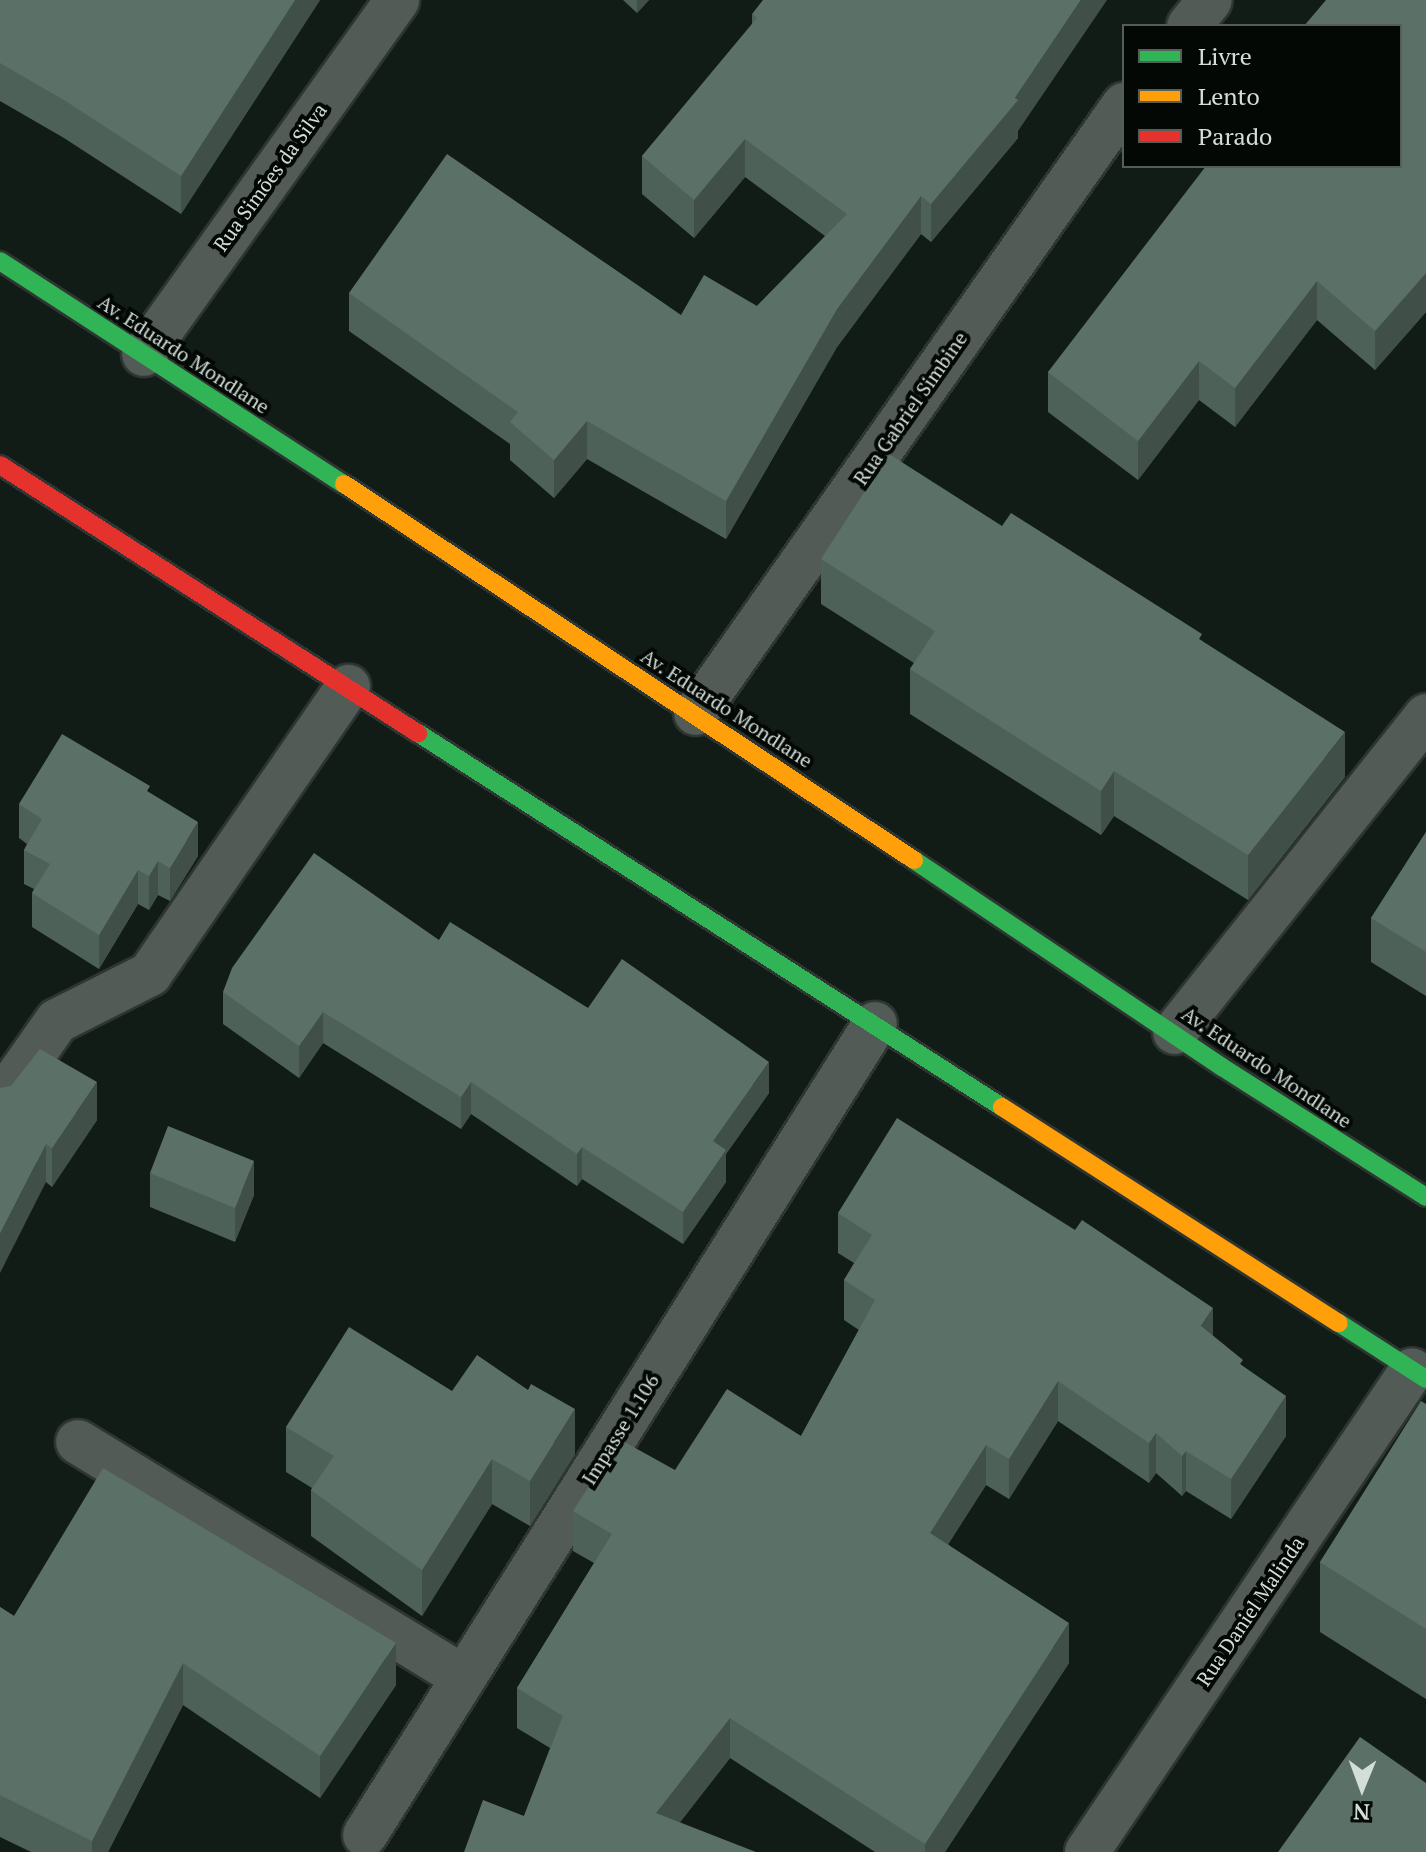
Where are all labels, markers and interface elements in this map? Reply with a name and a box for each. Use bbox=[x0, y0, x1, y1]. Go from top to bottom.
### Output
legend bbox=[1122, 24, 1402, 168]
text: Livre bbox=[1198, 40, 1252, 72]
text: Lento bbox=[1198, 80, 1260, 112]
street label: Rua Simões da Silva bbox=[208, 98, 332, 256]
text: Parado bbox=[1198, 120, 1272, 152]
street label: Av. Eduardo Mondlane bbox=[93, 289, 275, 419]
street label: Rua Gabriel Simbine bbox=[848, 327, 972, 489]
street label: Av. Eduardo Mondlane bbox=[636, 643, 818, 773]
street label: Av. Eduardo Mondlane bbox=[1177, 1001, 1357, 1133]
street label: Impasse 1.106 bbox=[576, 1369, 664, 1489]
street label: Rua Daniel Malinda bbox=[1191, 1532, 1309, 1690]
north arrow bbox=[1322, 1748, 1402, 1828]
text: N bbox=[1353, 1798, 1370, 1827]

